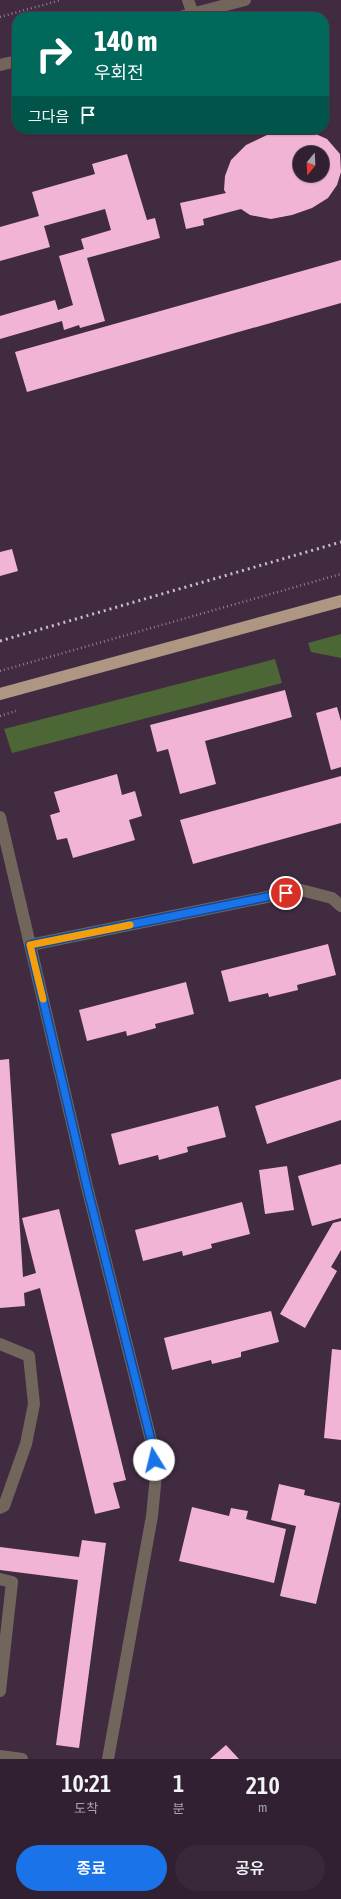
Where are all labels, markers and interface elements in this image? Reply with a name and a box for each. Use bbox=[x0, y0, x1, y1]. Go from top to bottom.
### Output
text: 140 m bbox=[94, 25, 157, 57]
icon: right bbox=[28, 28, 80, 80]
text: 우회전 bbox=[94, 62, 144, 83]
icon: arrive bbox=[77, 104, 99, 126]
text: 그다음 bbox=[28, 108, 69, 125]
north arrow bbox=[293, 146, 329, 182]
map controls bbox=[293, 146, 329, 182]
pin bbox=[269, 876, 303, 910]
icon: arrive bbox=[275, 882, 297, 904]
position arrow bbox=[133, 1439, 175, 1481]
text: 10:21 bbox=[61, 1770, 111, 1797]
text: 1 bbox=[173, 1770, 184, 1797]
text: 210 bbox=[246, 1772, 280, 1799]
text: m bbox=[258, 1800, 267, 1815]
text: 도착 bbox=[74, 1801, 98, 1816]
text: 분 bbox=[173, 1801, 185, 1816]
button: 종료 bbox=[16, 1845, 167, 1891]
button: 공유 bbox=[175, 1845, 325, 1891]

